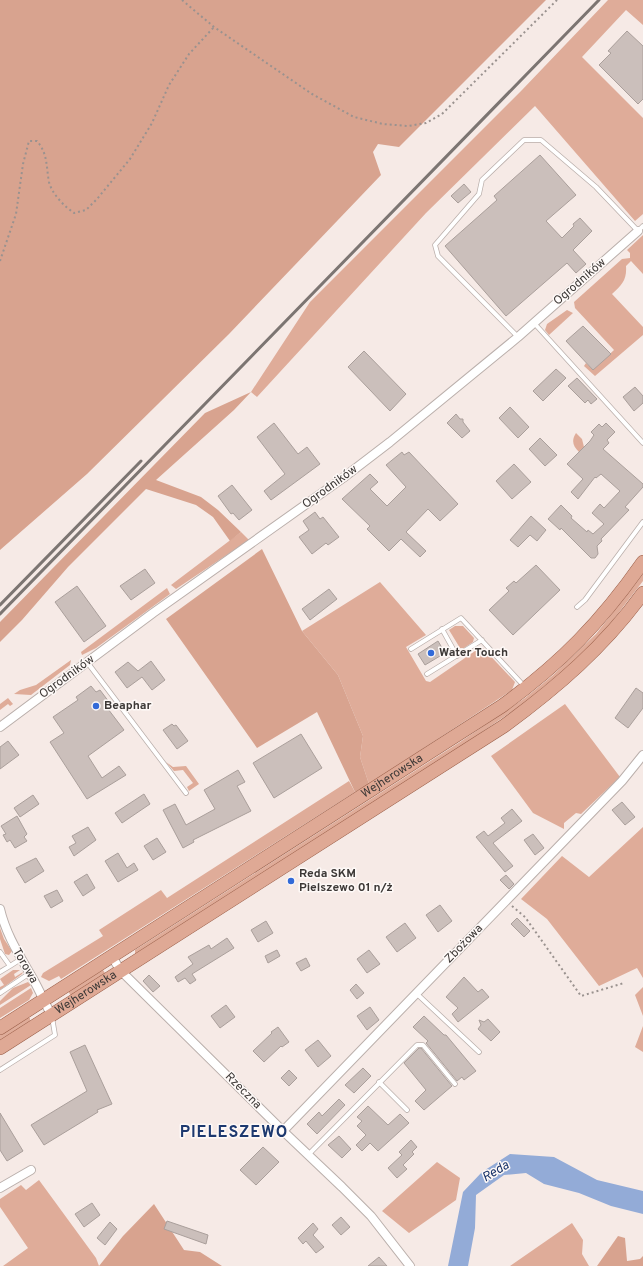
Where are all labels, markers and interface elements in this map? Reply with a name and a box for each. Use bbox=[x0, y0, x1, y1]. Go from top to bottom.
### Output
street label: Ogrodników bbox=[550, 255, 610, 309]
street label: Ogrodników bbox=[299, 461, 361, 512]
place label: Water Touch bbox=[439, 645, 508, 661]
marker: Water Touch bbox=[426, 648, 436, 658]
street label: Ogrodników bbox=[36, 651, 98, 702]
place label: Beaphar bbox=[104, 698, 152, 714]
marker: Beaphar bbox=[91, 701, 101, 711]
street label: Wejherowska bbox=[358, 751, 426, 802]
place label: Reda SKM Pielszewo 01 n/ż bbox=[299, 866, 393, 896]
marker: Reda SKM Pielszewo 01 n/ż bbox=[286, 876, 296, 886]
street label: Zbożowa bbox=[441, 921, 487, 967]
street label: Torowa bbox=[9, 945, 41, 987]
street label: Wejherowska bbox=[52, 967, 120, 1019]
street label: Rzeczna bbox=[221, 1069, 265, 1113]
district label: PIELESZEWO bbox=[180, 1123, 288, 1143]
water label: Reda bbox=[480, 1158, 513, 1186]

